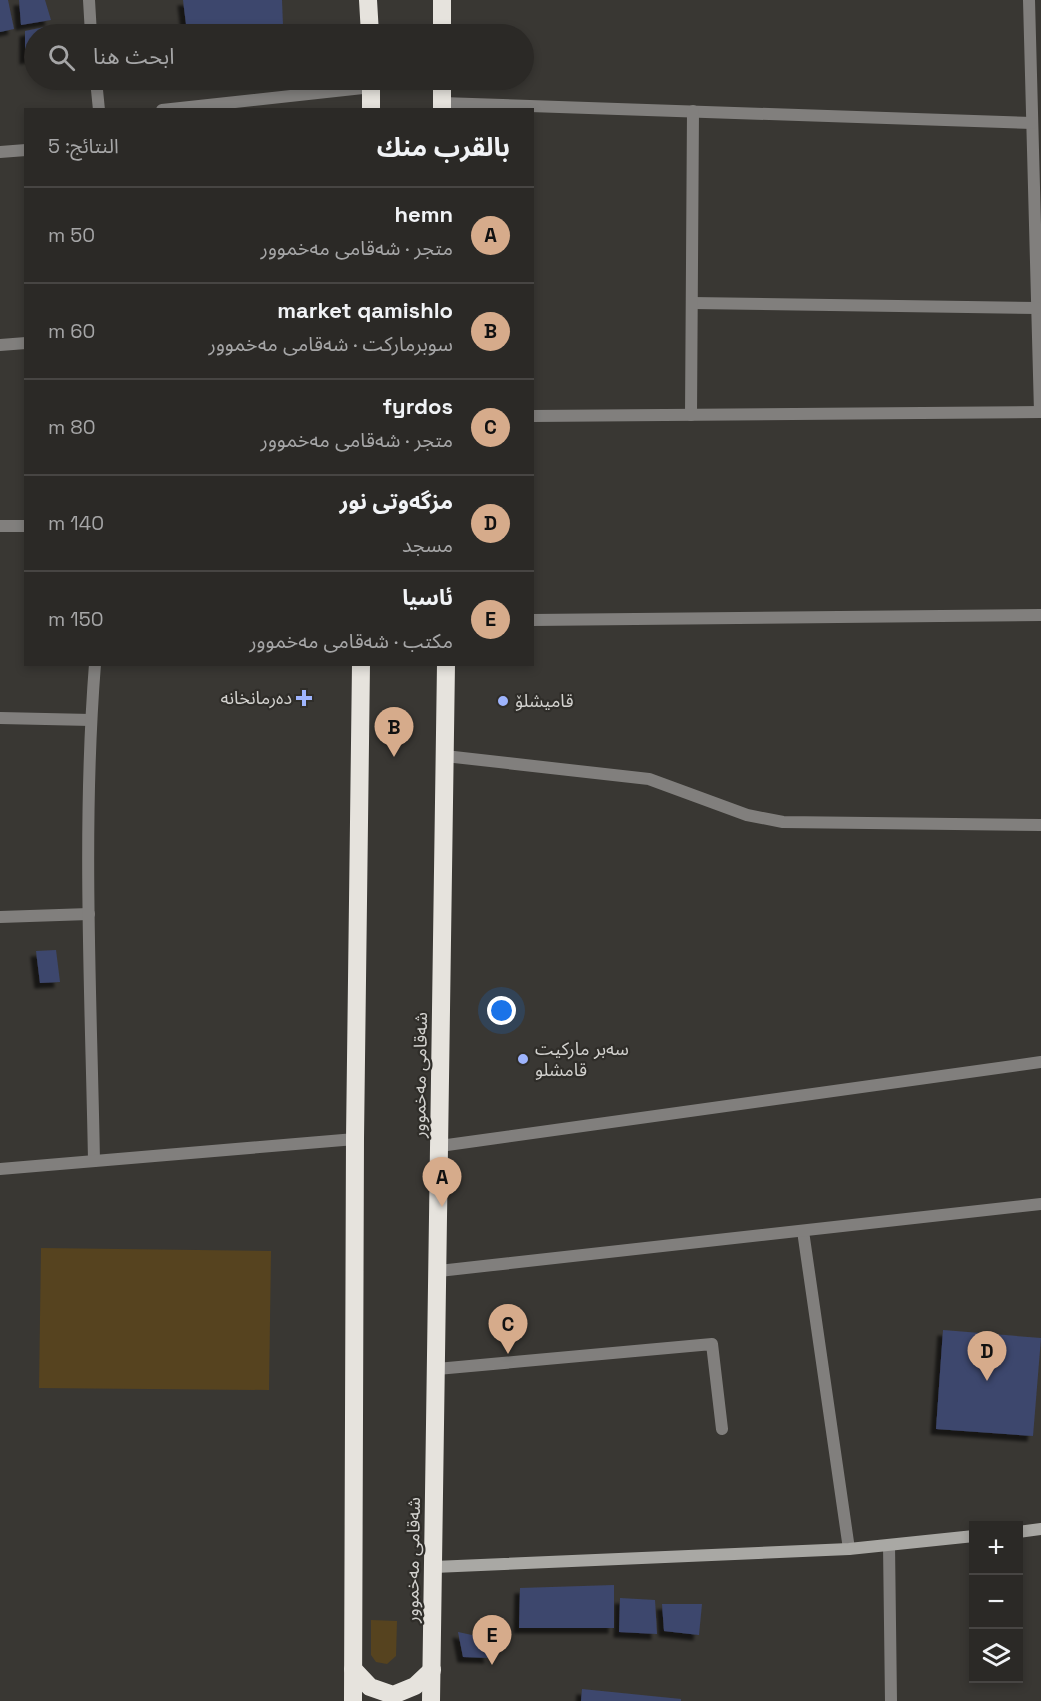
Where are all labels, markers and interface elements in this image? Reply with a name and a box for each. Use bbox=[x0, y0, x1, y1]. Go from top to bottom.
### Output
search box bbox=[24, 24, 534, 90]
icon: search bbox=[45, 41, 78, 74]
text: ابحث هنا bbox=[93, 42, 174, 70]
text: بالقرب منك bbox=[377, 130, 510, 164]
text: النتائج: 5 bbox=[48, 133, 119, 159]
text: hemn bbox=[394, 200, 453, 228]
text: 50 m bbox=[48, 222, 95, 248]
text: A bbox=[484, 222, 497, 248]
text: متجر · شەقامی مەخموور bbox=[261, 235, 453, 261]
text: market qamishlo bbox=[277, 296, 453, 324]
text: 60 m bbox=[48, 318, 95, 344]
text: B bbox=[484, 318, 497, 344]
text: سوبرماركت · شەقامی مەخموور bbox=[209, 331, 453, 357]
text: fyrdos bbox=[383, 392, 453, 420]
text: 80 m bbox=[48, 414, 96, 440]
text: C bbox=[484, 414, 497, 440]
text: متجر · شەقامی مەخموور bbox=[261, 427, 453, 453]
text: مزگەوتی نور bbox=[339, 487, 453, 515]
text: 140 m bbox=[48, 510, 104, 536]
text: D bbox=[484, 510, 497, 536]
text: مسجد bbox=[402, 532, 453, 558]
text: ئاسیا bbox=[402, 583, 453, 611]
text: 150 m bbox=[48, 606, 104, 632]
text: E bbox=[485, 606, 496, 632]
text: مكتب · شەقامی مەخموور bbox=[249, 628, 453, 654]
place label: ده‌رمانخانه bbox=[220, 686, 292, 709]
place label: قاميشلۆ bbox=[515, 689, 574, 712]
marker: ده‌رمانخانه bbox=[297, 691, 311, 705]
marker: قاميشلۆ bbox=[496, 694, 510, 708]
pin: B bbox=[374, 708, 414, 757]
your location bbox=[487, 996, 516, 1025]
street label: شەقامی مەخموور bbox=[407, 1012, 432, 1139]
place label: سەبر مارکیت قامشلو bbox=[535, 1037, 629, 1081]
marker: سەبر مارکیت قامشلو bbox=[516, 1052, 530, 1066]
pin: A bbox=[422, 1158, 462, 1207]
pin: C bbox=[488, 1304, 528, 1354]
pin: D bbox=[968, 1332, 1006, 1381]
street label: شەقامی مەخموور bbox=[400, 1497, 425, 1624]
map controls bbox=[969, 1521, 1023, 1683]
button: + bbox=[969, 1521, 1023, 1575]
button: − bbox=[969, 1575, 1023, 1629]
pin: E bbox=[472, 1616, 512, 1665]
button: layers bbox=[969, 1629, 1023, 1683]

